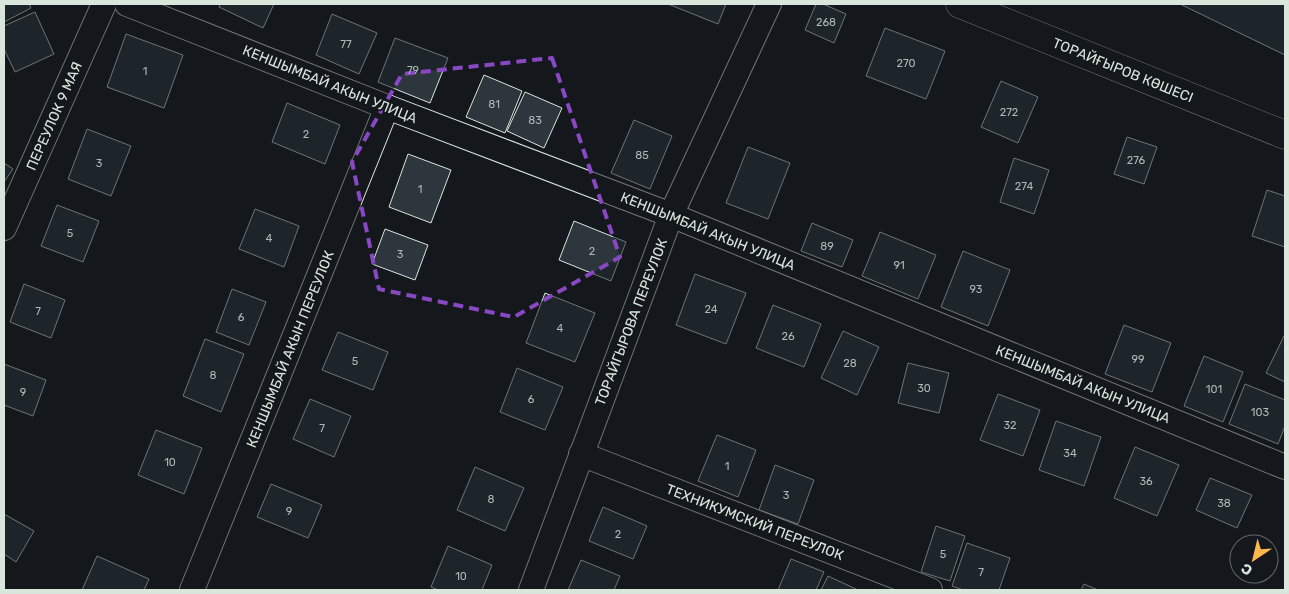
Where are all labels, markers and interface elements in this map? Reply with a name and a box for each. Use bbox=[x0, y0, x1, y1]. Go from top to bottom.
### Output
house number: 268 bbox=[816, 16, 836, 29]
street label: ТОРАЙҒЫРОВ КӨШЕСІ bbox=[1050, 34, 1196, 106]
house number: 77 bbox=[340, 38, 352, 51]
street label: КЕНШЫМБАЙ АКЫН УЛИЦА bbox=[240, 41, 420, 128]
house number: 270 bbox=[896, 57, 916, 70]
street label: ПЕРЕУЛОК 9 МАЯ bbox=[23, 59, 86, 173]
house number: 79 bbox=[407, 64, 419, 77]
house number: 1 bbox=[143, 65, 147, 78]
house number: 81 bbox=[488, 98, 500, 111]
house number: 272 bbox=[1000, 106, 1018, 119]
house number: 83 bbox=[528, 114, 542, 127]
house number: 2 bbox=[303, 128, 309, 141]
house number: 85 bbox=[635, 149, 649, 162]
house number: 276 bbox=[1127, 154, 1146, 167]
house number: 3 bbox=[96, 157, 103, 170]
house number: 274 bbox=[1015, 180, 1033, 193]
house number: 1 bbox=[418, 183, 422, 196]
street label: КЕНШЫМБАЙ АКЫН УЛИЦА bbox=[618, 188, 798, 275]
house number: 5 bbox=[67, 227, 74, 240]
house number: 4 bbox=[266, 232, 273, 245]
street label: ТОРАЙГЫРОВА ПЕРЕУЛОК bbox=[591, 236, 671, 408]
house number: 89 bbox=[820, 240, 834, 253]
house number: 2 bbox=[589, 245, 595, 258]
street label: КЕНШЫМБАЙ АКЫН ПЕРЕУЛОК bbox=[242, 248, 338, 450]
house number: 3 bbox=[397, 248, 404, 261]
house number: 91 bbox=[893, 259, 905, 272]
house number: 93 bbox=[970, 283, 983, 296]
house number: 24 bbox=[704, 303, 718, 316]
house number: 7 bbox=[35, 305, 41, 318]
house number: 6 bbox=[238, 311, 245, 324]
house number: 4 bbox=[557, 322, 564, 335]
house number: 26 bbox=[781, 330, 795, 343]
street label: КЕНШЫМБАЙ АКЫН УЛИЦА bbox=[993, 341, 1173, 428]
house number: 99 bbox=[1131, 353, 1145, 366]
house number: 5 bbox=[352, 355, 359, 368]
house number: 28 bbox=[843, 357, 857, 370]
house number: 8 bbox=[210, 369, 217, 382]
house number: 30 bbox=[917, 382, 931, 395]
house number: 101 bbox=[1206, 383, 1222, 396]
house number: 9 bbox=[20, 386, 26, 399]
house number: 6 bbox=[528, 393, 535, 406]
house number: 103 bbox=[1251, 406, 1270, 419]
house number: 32 bbox=[1003, 419, 1017, 432]
house number: 7 bbox=[319, 422, 325, 435]
house number: 34 bbox=[1063, 447, 1077, 460]
house number: 10 bbox=[164, 456, 176, 469]
house number: 1 bbox=[725, 460, 729, 473]
house number: 36 bbox=[1139, 475, 1153, 488]
street label: ТЕХНИКУМСКИЙ ПЕРЕУЛОК bbox=[664, 480, 846, 564]
house number: 3 bbox=[783, 489, 790, 502]
house number: 8 bbox=[488, 493, 495, 506]
house number: 38 bbox=[1217, 497, 1231, 510]
house number: 9 bbox=[286, 505, 292, 518]
house number: 2 bbox=[615, 528, 621, 541]
north arrow bbox=[1229, 534, 1279, 584]
house number: 5 bbox=[940, 548, 947, 561]
text: С bbox=[1238, 559, 1256, 579]
house number: 7 bbox=[978, 566, 984, 579]
house number: 10 bbox=[455, 570, 467, 583]

